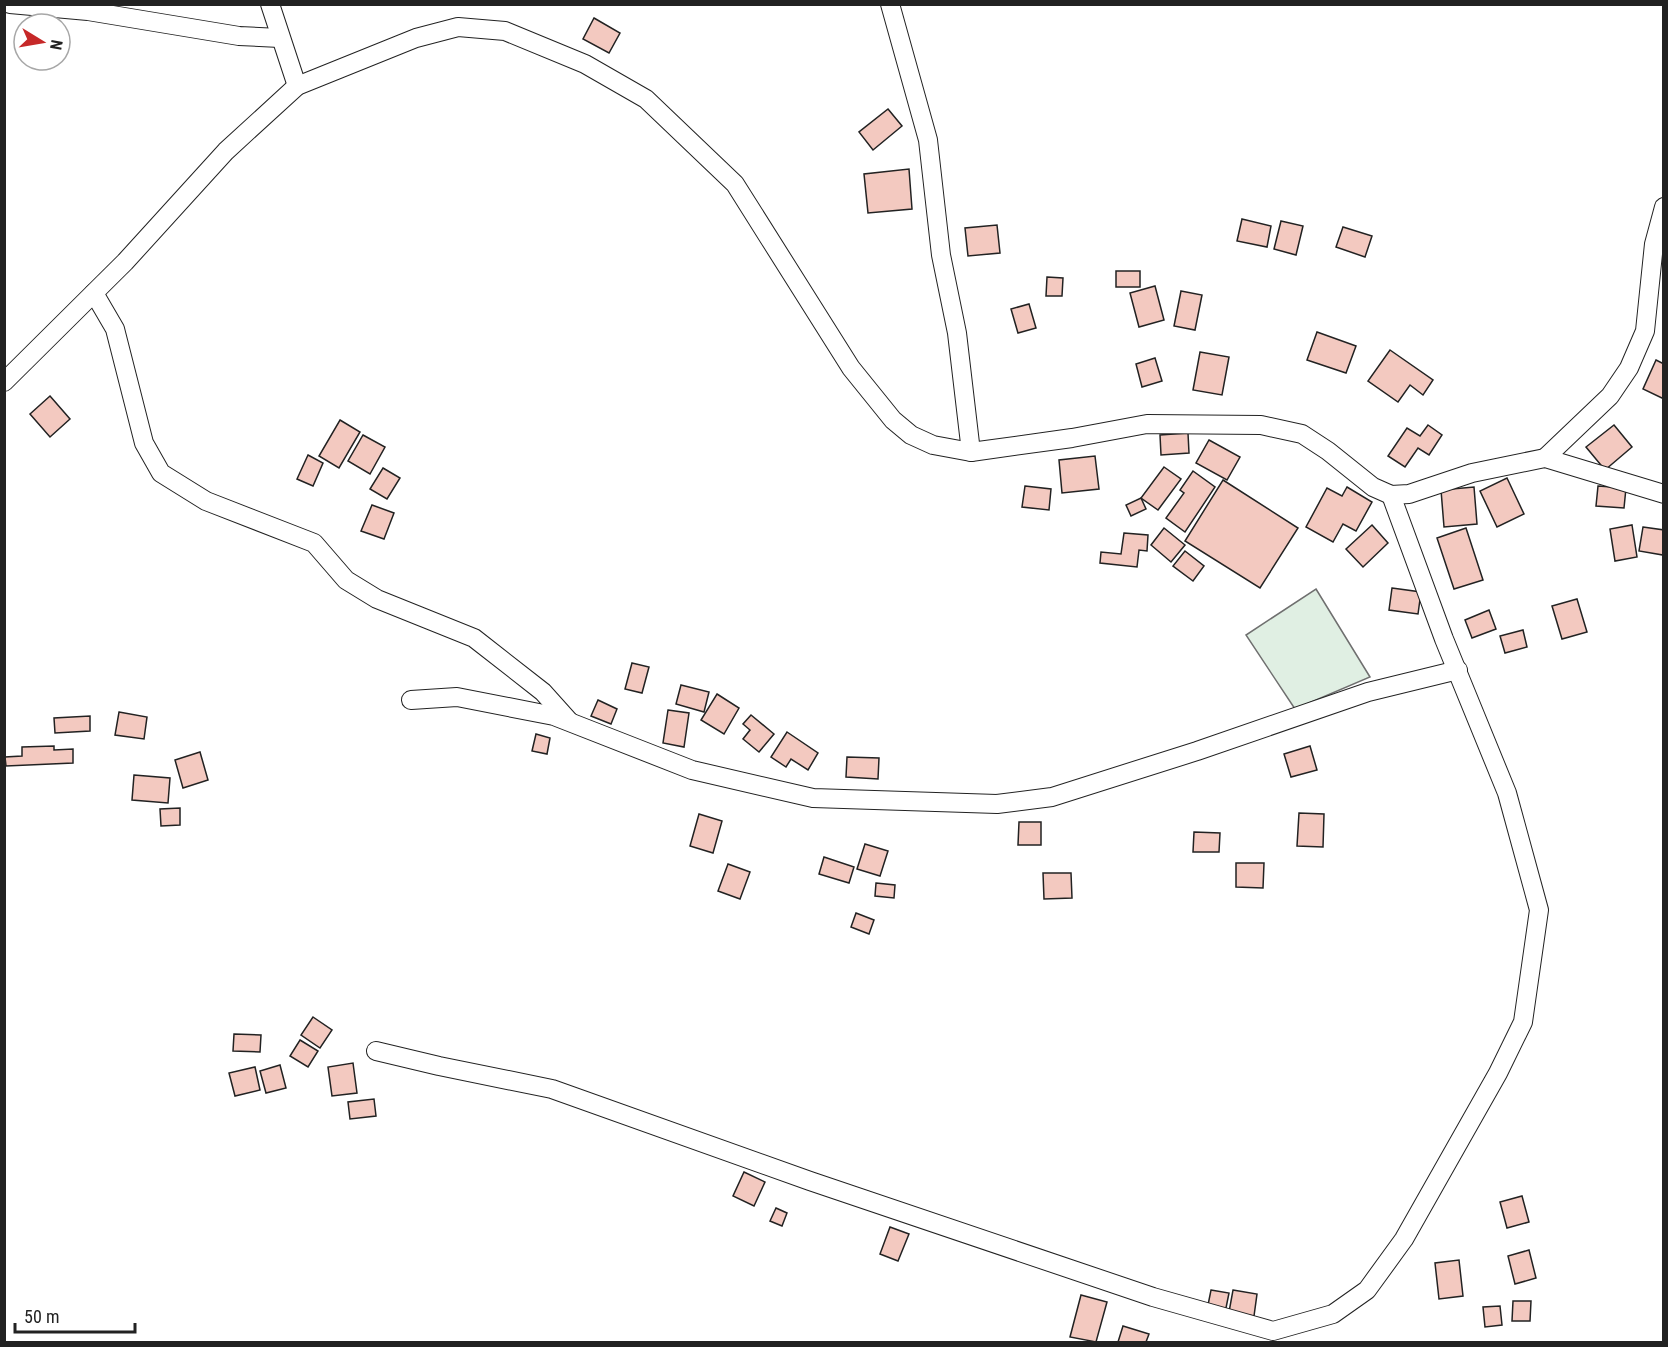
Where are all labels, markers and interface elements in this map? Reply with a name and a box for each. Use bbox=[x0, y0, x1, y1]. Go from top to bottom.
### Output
north arrow bbox=[12, 12, 72, 72]
text: N bbox=[46, 38, 66, 51]
scale bar bbox=[15, 1296, 135, 1334]
text: 50 m bbox=[24, 1306, 59, 1327]

